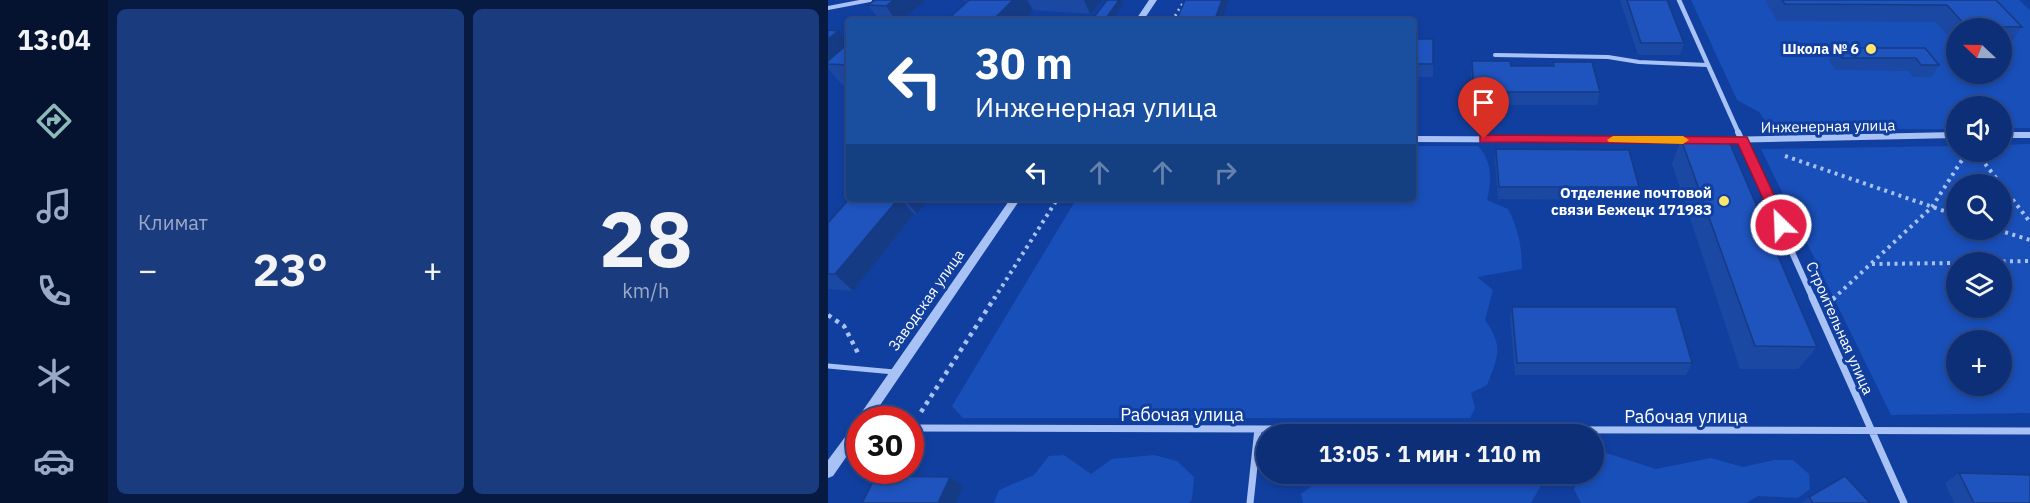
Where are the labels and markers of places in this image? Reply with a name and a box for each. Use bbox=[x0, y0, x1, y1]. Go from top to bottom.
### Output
place label: Школа № 6 bbox=[1782, 40, 1859, 58]
marker: Школа № 6 bbox=[1864, 42, 1878, 56]
pin bbox=[1458, 77, 1509, 139]
place label: Отделение почтовой связи Бежецк 171983 bbox=[1551, 183, 1712, 219]
marker: Отделение почтовой связи Бежецк 171983 bbox=[1717, 194, 1731, 208]

